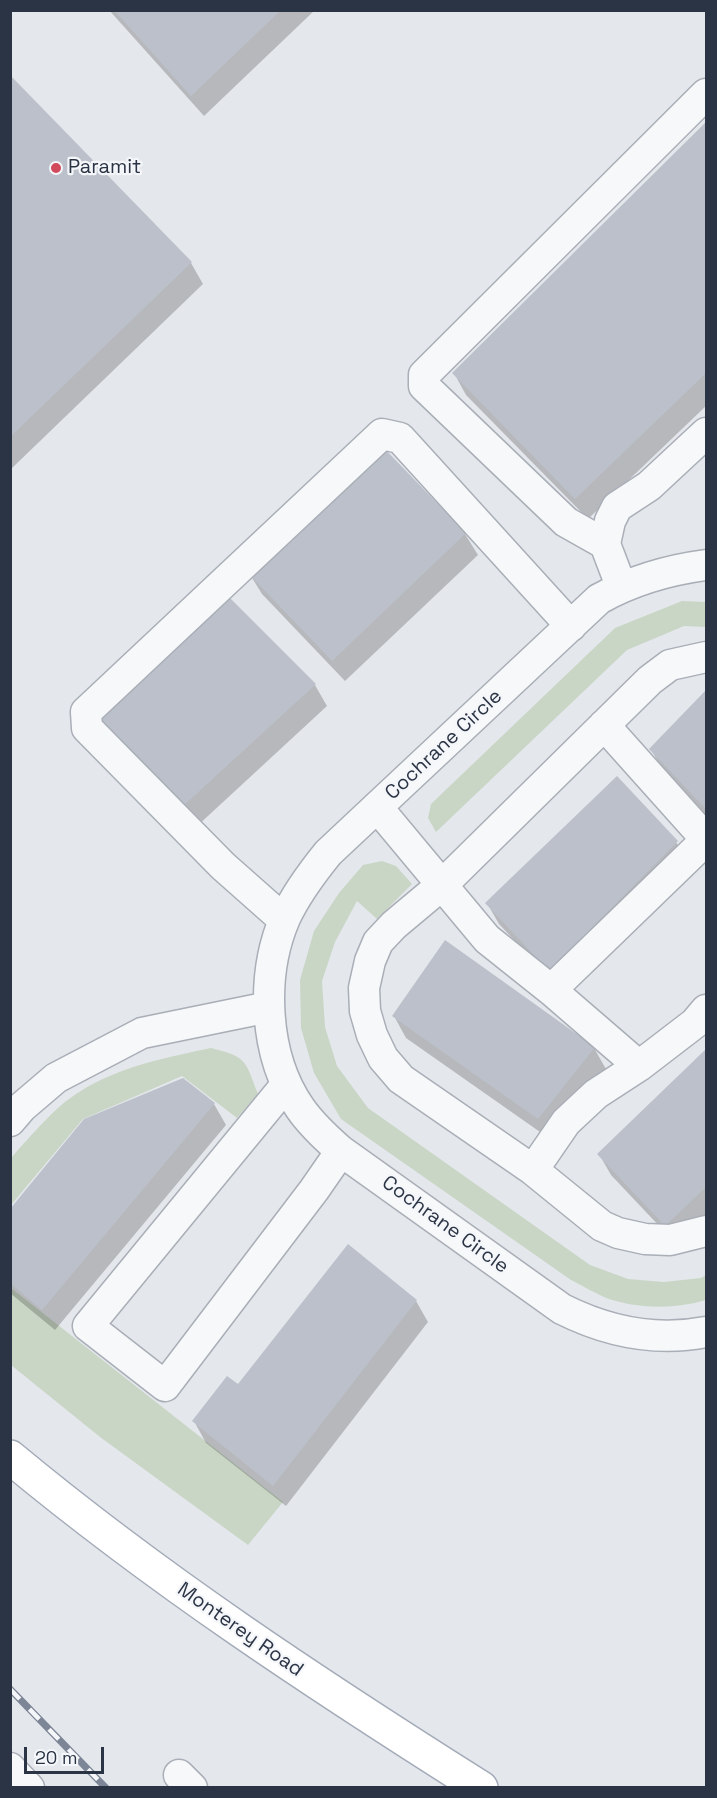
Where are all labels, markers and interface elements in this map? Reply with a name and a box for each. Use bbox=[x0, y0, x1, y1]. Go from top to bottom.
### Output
place label: Paramit bbox=[68, 156, 141, 180]
marker: Paramit bbox=[49, 161, 63, 175]
street label: Cochrane Circle bbox=[381, 685, 507, 805]
street label: Cochrane Circle bbox=[377, 1171, 513, 1279]
street label: Monterey Road bbox=[173, 1578, 307, 1682]
scale bar bbox=[27, 1735, 106, 1773]
text: 20 m bbox=[35, 1746, 78, 1769]

